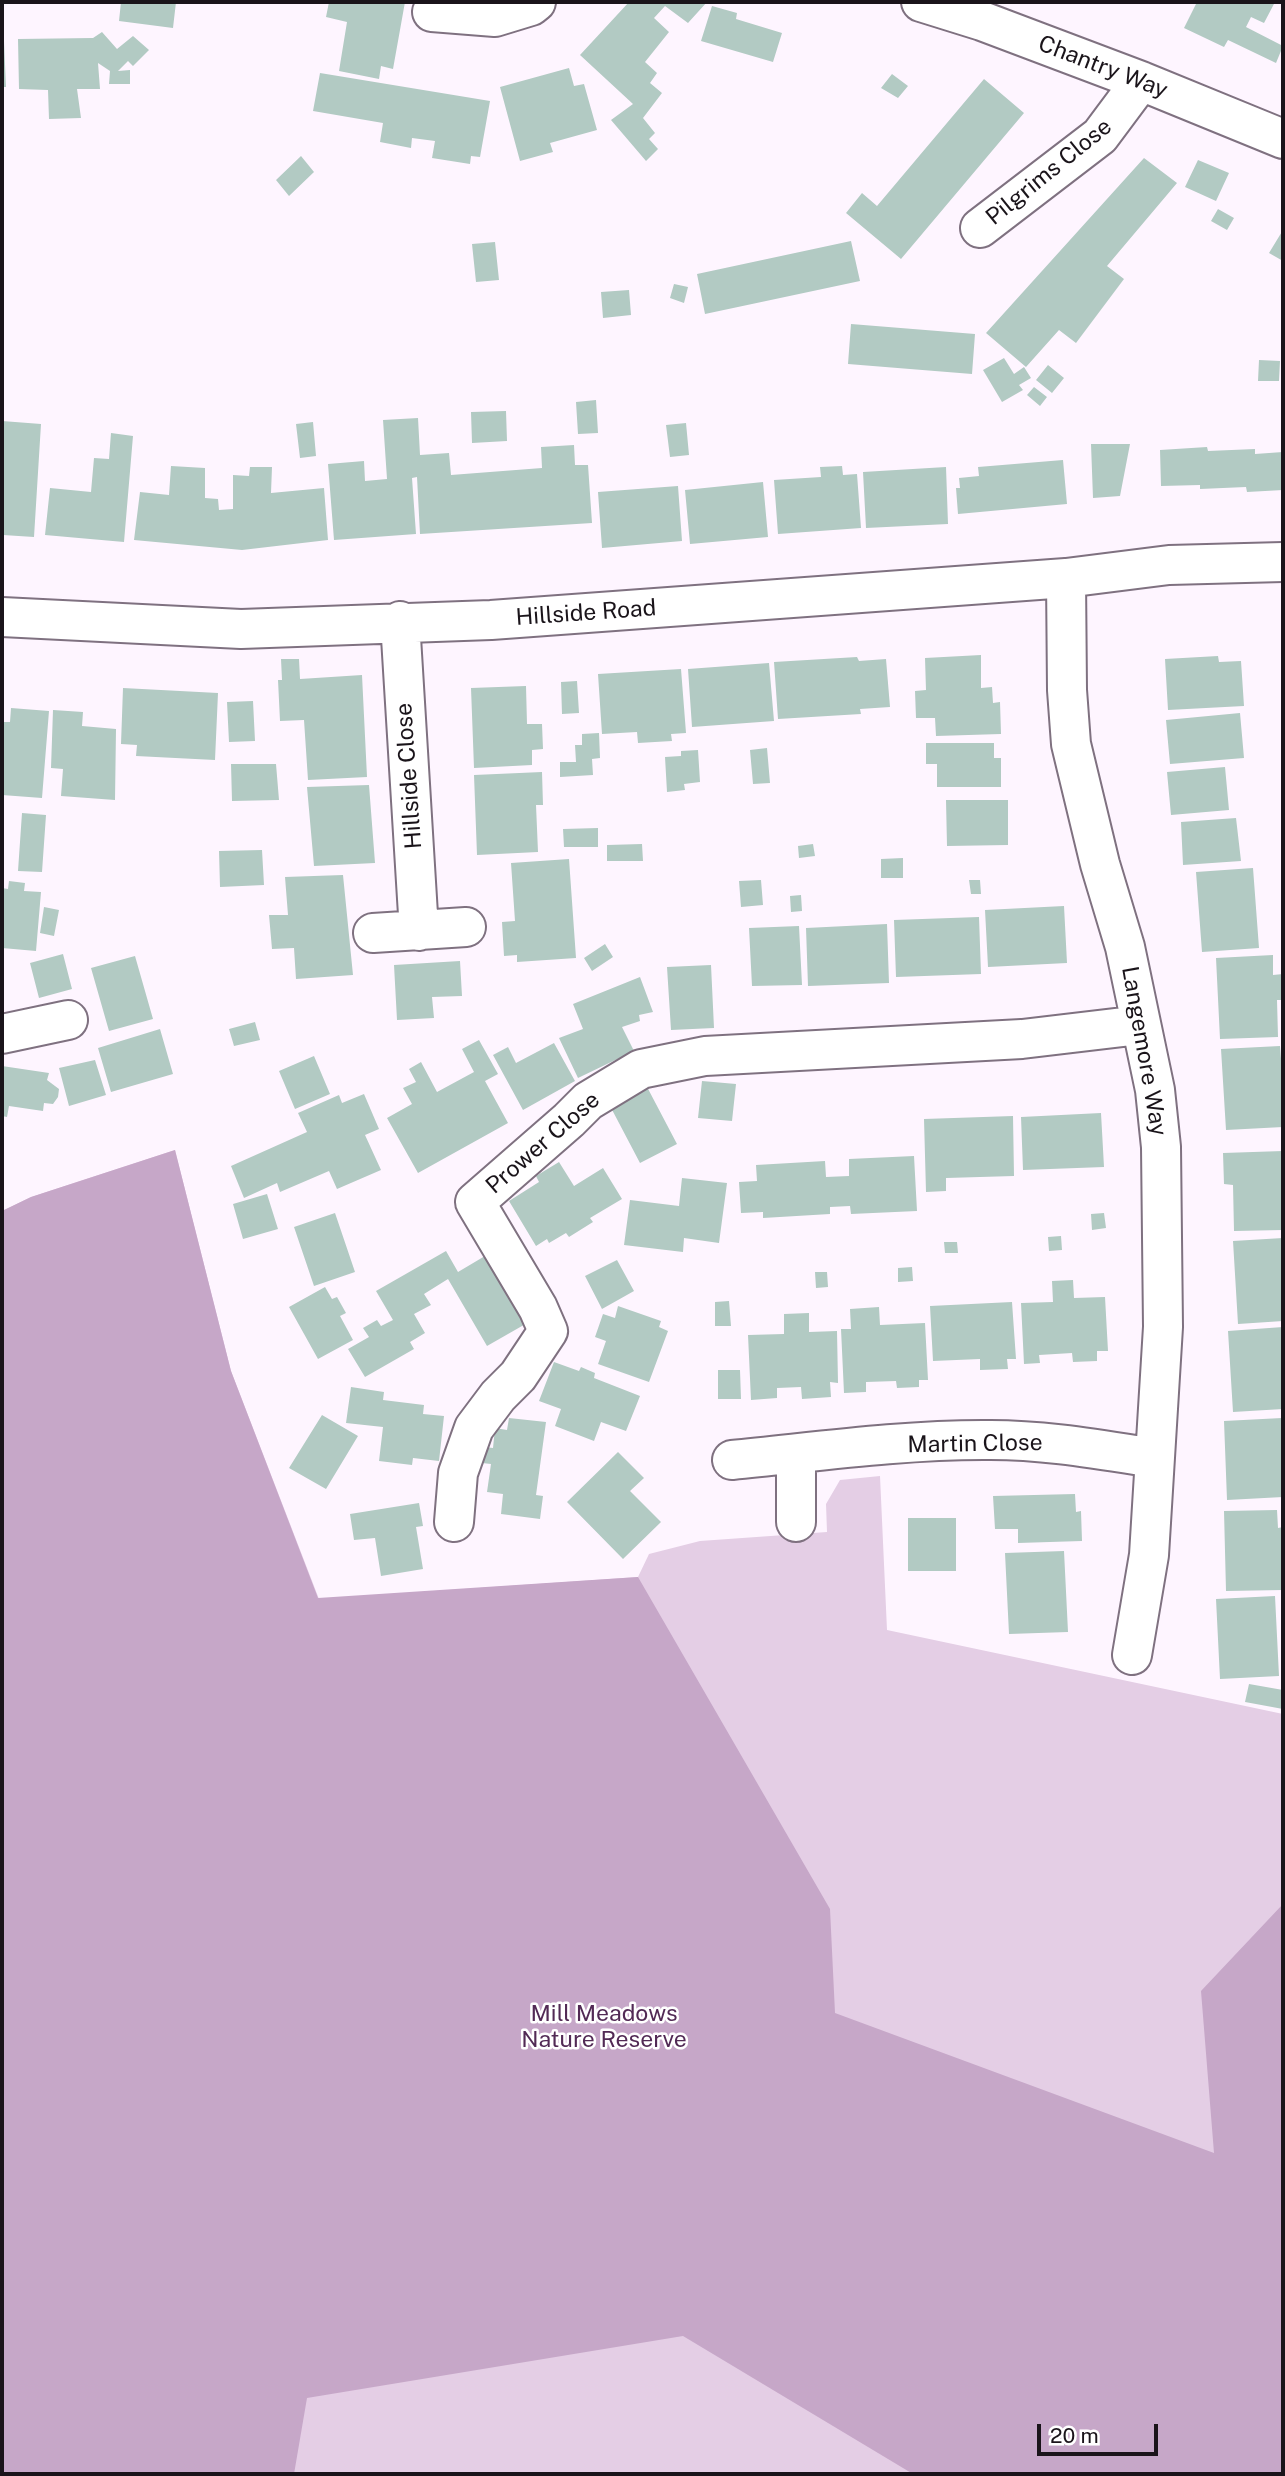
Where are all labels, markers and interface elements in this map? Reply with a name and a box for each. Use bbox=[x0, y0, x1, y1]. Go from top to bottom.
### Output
street label: Chantry Way bbox=[1034, 30, 1172, 104]
street label: Pilgrims Close bbox=[981, 113, 1117, 231]
street label: Hillside Road bbox=[515, 594, 657, 632]
street label: Hillside Close bbox=[390, 702, 428, 850]
street label: Langemore Way bbox=[1115, 964, 1173, 1138]
street label: Prower Close bbox=[481, 1086, 605, 1200]
street label: Martin Close bbox=[907, 1429, 1043, 1459]
park label: Mill Meadows Nature Reserve bbox=[521, 2000, 687, 2054]
scale bar bbox=[1040, 2410, 1161, 2454]
text: 20 m bbox=[1050, 2423, 1099, 2448]

